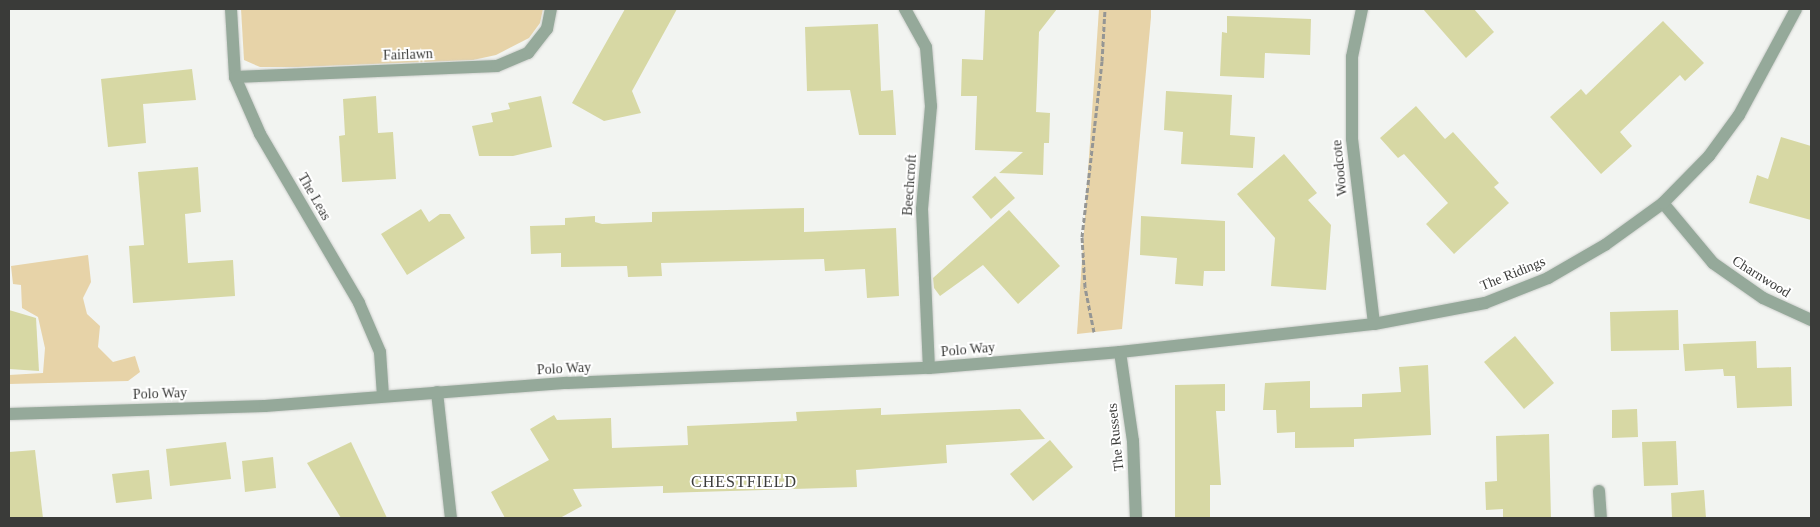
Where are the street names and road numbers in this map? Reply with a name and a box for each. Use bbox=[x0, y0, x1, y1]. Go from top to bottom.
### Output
street label: Fairlawn bbox=[383, 46, 433, 64]
street label: Woodcote bbox=[1329, 139, 1351, 197]
street label: Beechcroft bbox=[899, 154, 921, 216]
street label: The Leas bbox=[294, 170, 334, 224]
street label: The Ridings bbox=[1478, 253, 1548, 295]
street label: Charnwood bbox=[1729, 253, 1793, 301]
street label: Polo Way bbox=[940, 339, 996, 361]
street label: Polo Way bbox=[536, 359, 592, 379]
street label: Polo Way bbox=[132, 385, 188, 403]
street label: The Russets bbox=[1104, 402, 1128, 472]

